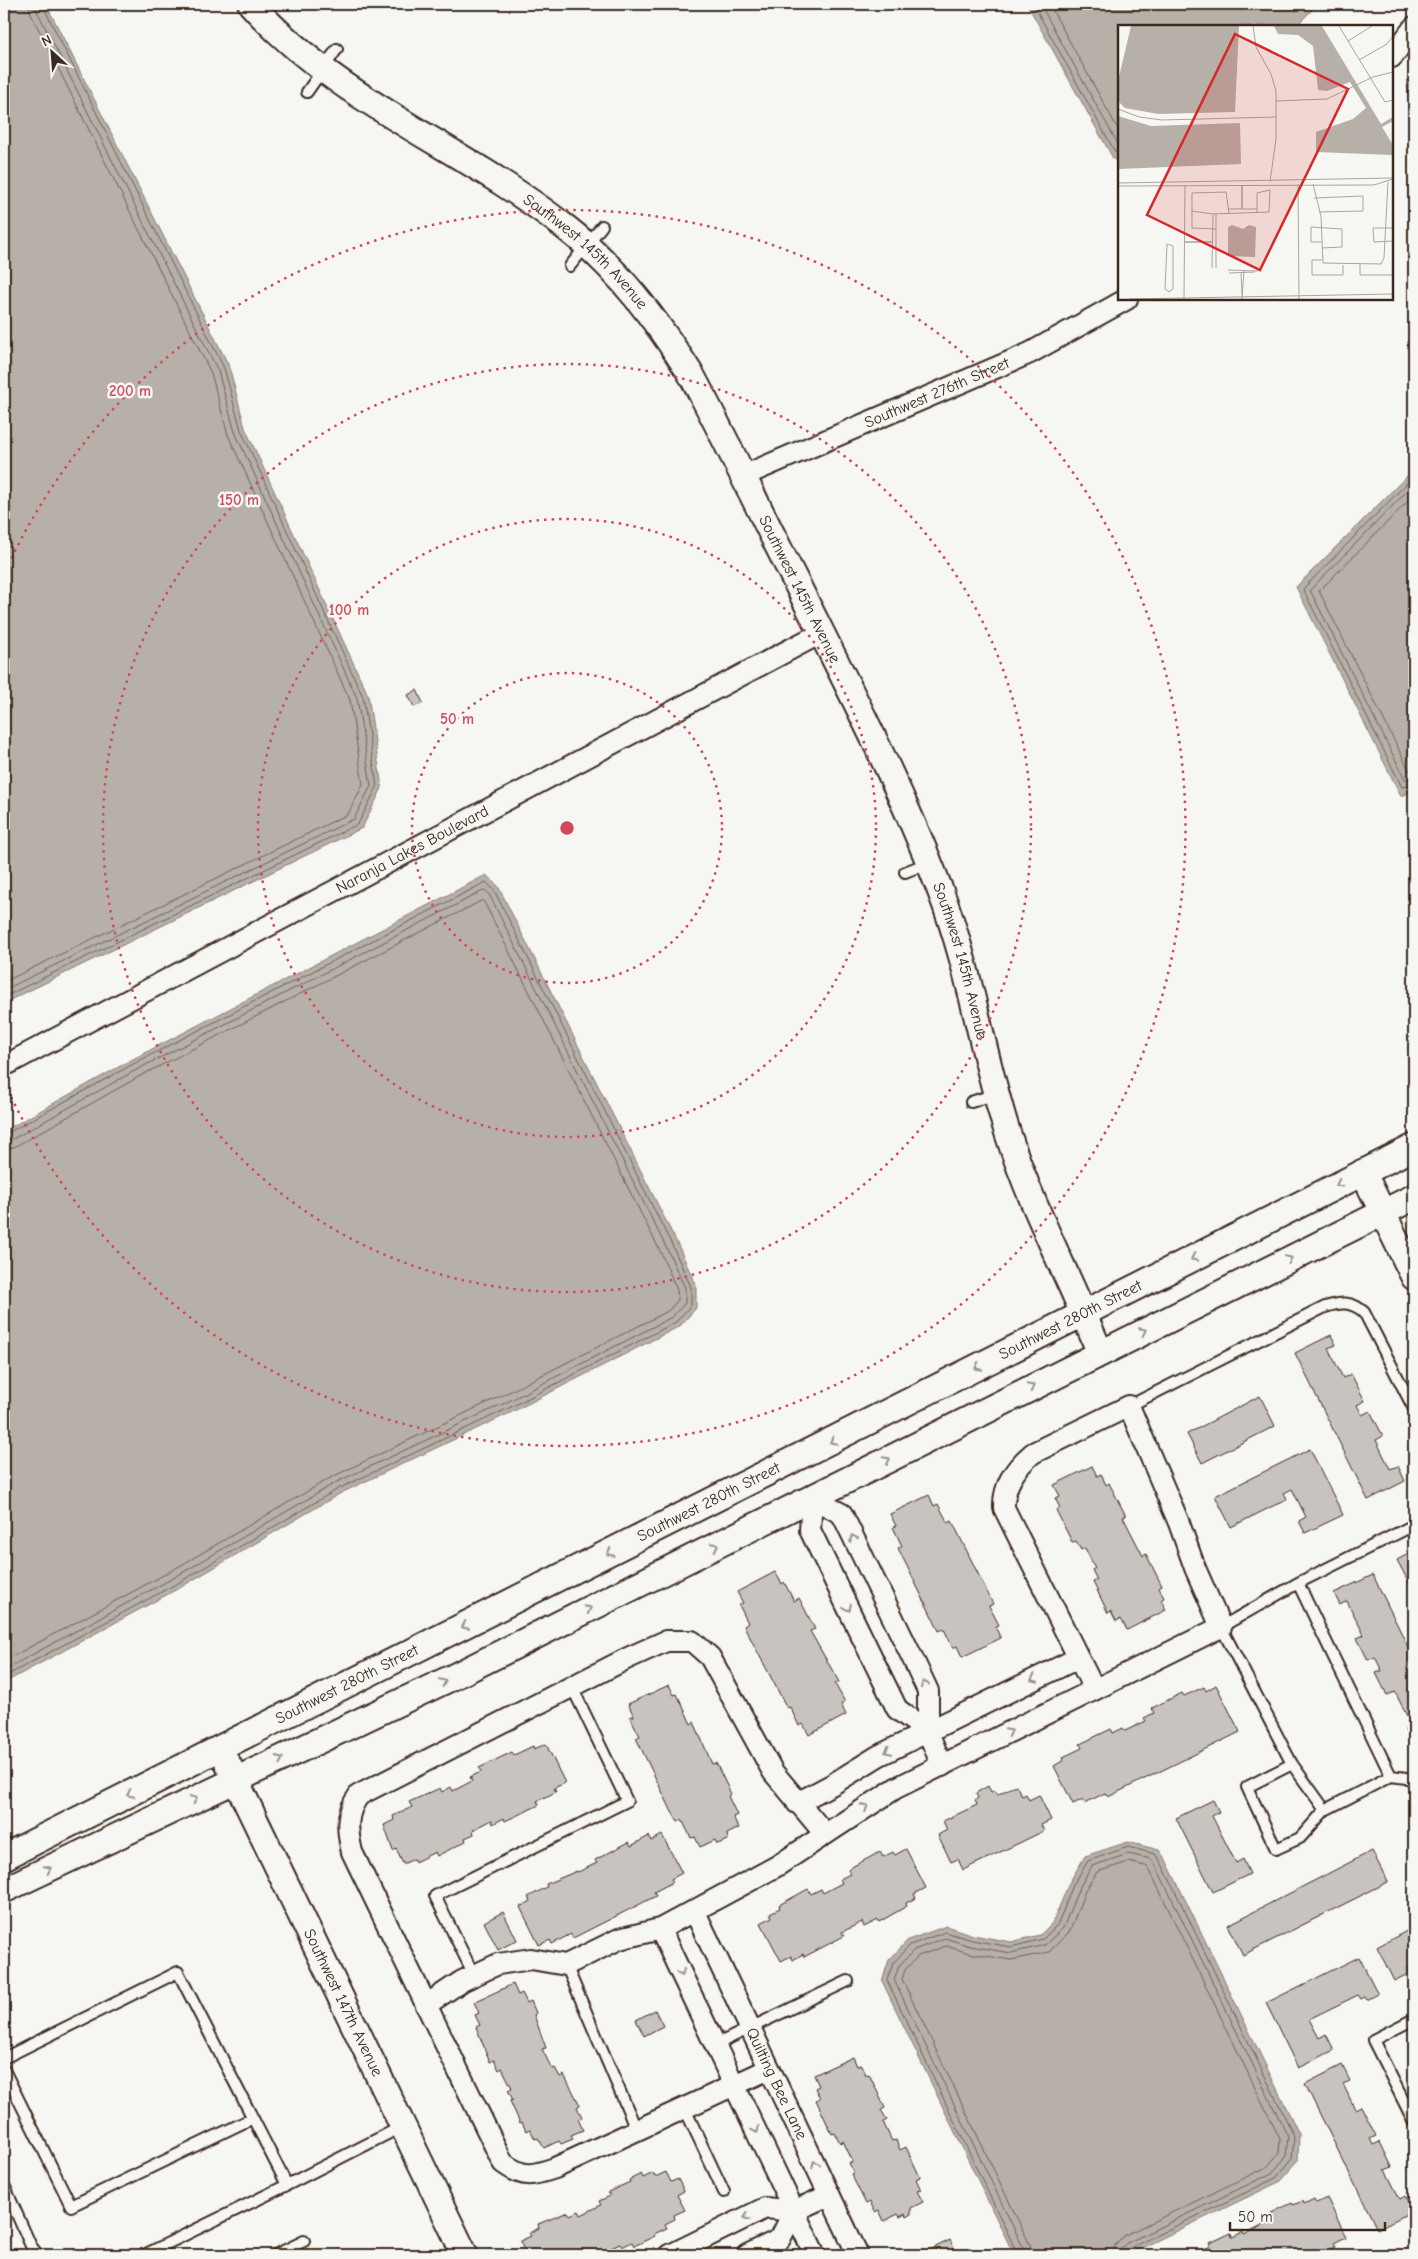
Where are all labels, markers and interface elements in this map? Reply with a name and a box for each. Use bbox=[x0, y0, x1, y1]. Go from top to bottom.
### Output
inset map bbox=[1118, 25, 1393, 300]
north arrow bbox=[28, 28, 78, 78]
text: N bbox=[39, 31, 54, 50]
street label: Southwest 145th Avenue bbox=[520, 190, 651, 313]
street label: Southwest 276th Street bbox=[862, 354, 1012, 432]
text: 200 m bbox=[109, 382, 151, 400]
text: 150 m bbox=[219, 491, 259, 509]
street label: Southwest 145th Avenue bbox=[755, 513, 844, 666]
text: 100 m bbox=[329, 601, 369, 619]
text: 50 m bbox=[440, 710, 474, 728]
street label: Naranja Lakes Boulevard bbox=[333, 802, 492, 897]
centre of rings bbox=[558, 819, 576, 837]
street label: Southwest 145th Avenue bbox=[929, 880, 991, 1041]
one-way arrow bbox=[1335, 1178, 1344, 1188]
one-way arrow bbox=[1190, 1252, 1199, 1262]
one-way arrow bbox=[1284, 1255, 1293, 1265]
street label: Southwest 280th Street bbox=[996, 1276, 1145, 1363]
one-way arrow bbox=[1138, 1327, 1147, 1337]
one-way arrow bbox=[974, 1361, 983, 1371]
one-way arrow bbox=[1026, 1383, 1035, 1394]
one-way arrow bbox=[829, 1435, 838, 1445]
one-way arrow bbox=[881, 1456, 890, 1466]
street label: Southwest 280th Street bbox=[634, 1458, 783, 1546]
one-way arrow bbox=[849, 1534, 859, 1543]
one-way arrow bbox=[710, 1542, 719, 1552]
one-way arrow bbox=[606, 1547, 615, 1557]
one-way arrow bbox=[842, 1602, 852, 1611]
one-way arrow bbox=[583, 1606, 592, 1616]
one-way arrow bbox=[461, 1620, 470, 1630]
street label: Southwest 280th Street bbox=[273, 1641, 422, 1728]
one-way arrow bbox=[1030, 1673, 1039, 1683]
one-way arrow bbox=[438, 1678, 447, 1688]
one-way arrow bbox=[920, 1680, 931, 1689]
one-way arrow bbox=[1004, 1728, 1013, 1738]
one-way arrow bbox=[885, 1745, 894, 1755]
one-way arrow bbox=[275, 1755, 284, 1765]
one-way arrow bbox=[126, 1788, 135, 1798]
one-way arrow bbox=[189, 1795, 198, 1805]
one-way arrow bbox=[860, 1804, 869, 1814]
one-way arrow bbox=[43, 1865, 52, 1875]
street label: Southwest 147th Avenue bbox=[300, 1926, 386, 2079]
one-way arrow bbox=[674, 1968, 685, 1977]
street label: Quilting Bee Lane bbox=[742, 2025, 811, 2142]
one-way arrow bbox=[749, 2125, 760, 2134]
one-way arrow bbox=[810, 2160, 821, 2169]
scale bar bbox=[1230, 2199, 1386, 2231]
text: 50 m bbox=[1238, 2208, 1273, 2226]
one-way arrow bbox=[744, 2211, 753, 2221]

